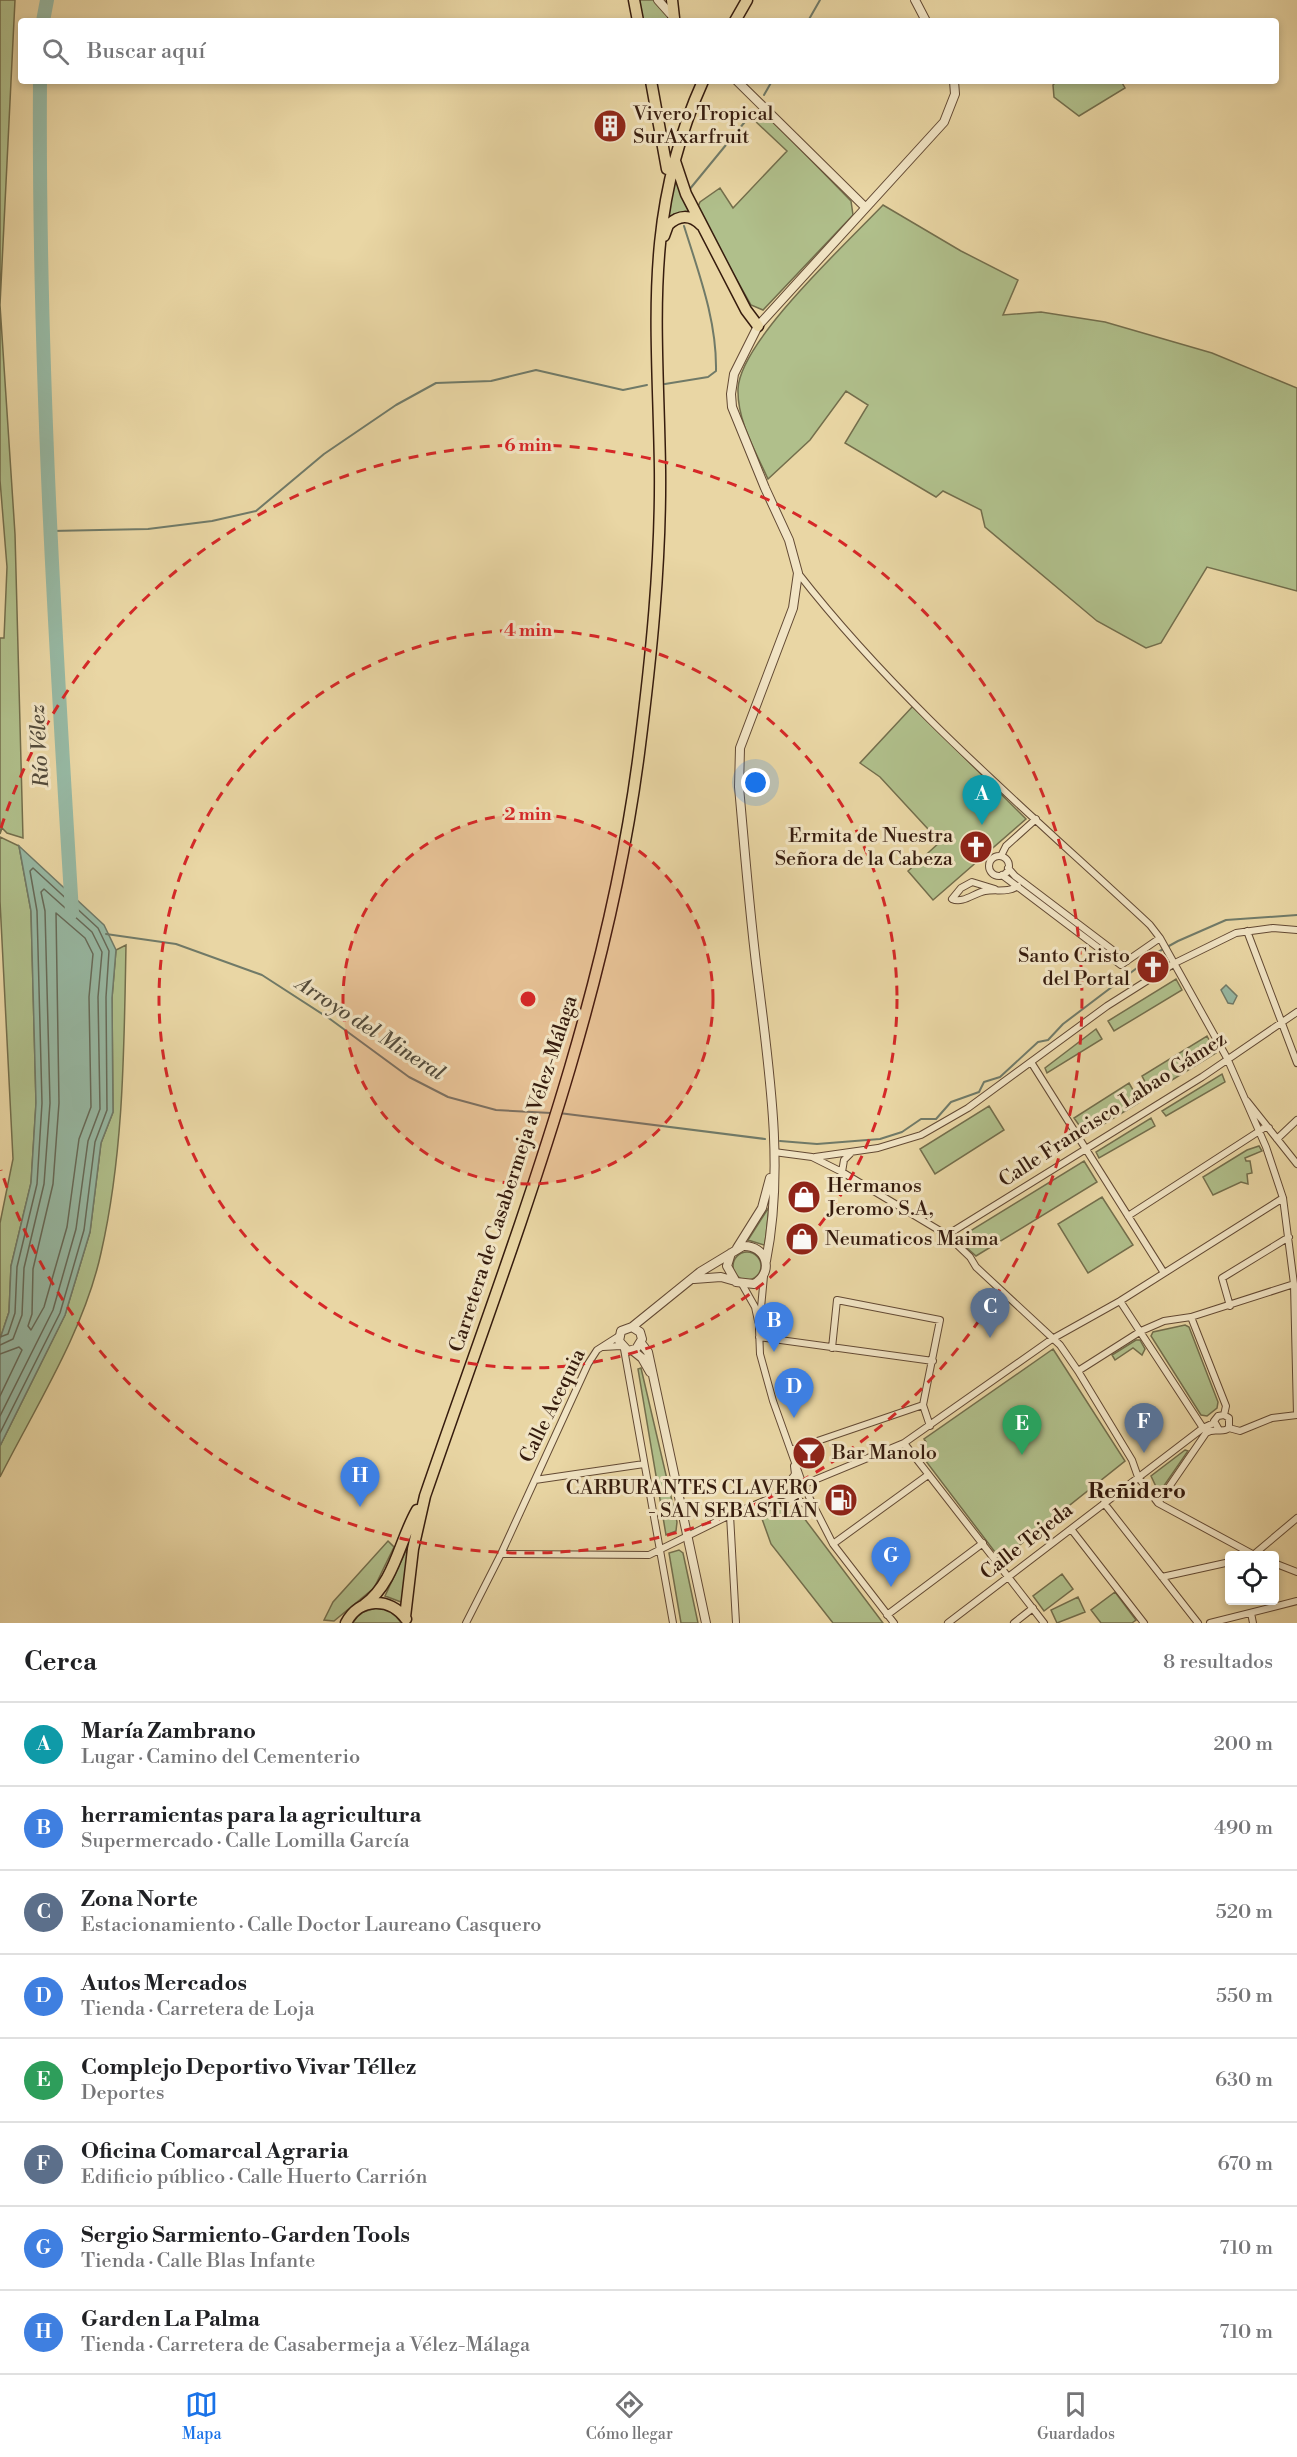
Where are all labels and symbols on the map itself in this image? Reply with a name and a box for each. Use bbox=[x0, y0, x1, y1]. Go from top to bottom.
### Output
place label: Vivero Tropical SurAxarfruit bbox=[632, 102, 773, 150]
building icon: Vivero Tropical SurAxarfruit bbox=[592, 108, 628, 144]
text: 6 min bbox=[504, 434, 552, 457]
text: 4 min bbox=[504, 619, 552, 642]
water label: Río Vélez bbox=[25, 704, 55, 789]
your location bbox=[741, 768, 770, 797]
pin: A bbox=[962, 776, 1002, 825]
text: 2 min bbox=[504, 803, 552, 826]
place label: Ermita de Nuestra Señora de la Cabeza bbox=[775, 824, 954, 872]
church icon: Ermita de Nuestra Señora de la Cabeza bbox=[958, 829, 994, 865]
place label: Santo Cristo del Portal bbox=[1018, 944, 1130, 992]
church icon: Santo Cristo del Portal bbox=[1135, 949, 1171, 985]
water label: Arroyo del Mineral bbox=[289, 970, 450, 1087]
centre of rings bbox=[518, 989, 538, 1009]
street label: Carretera de Casabermeja a Vélez-Málaga bbox=[444, 992, 584, 1355]
street label: Calle Francisco Labao Gámez bbox=[994, 1027, 1232, 1193]
place label: Hermanos Jeromo S.A, bbox=[826, 1174, 934, 1222]
shop icon: Hermanos Jeromo S.A, bbox=[786, 1179, 822, 1215]
shop icon: Neumaticos Maima bbox=[784, 1221, 820, 1257]
place label: Neumaticos Maima bbox=[825, 1227, 1000, 1252]
pin: C bbox=[970, 1288, 1010, 1338]
pin: B bbox=[754, 1302, 794, 1352]
street label: Calle Acequia bbox=[515, 1344, 592, 1467]
pin: D bbox=[774, 1368, 814, 1418]
pin: F bbox=[1124, 1404, 1164, 1453]
pin: E bbox=[1002, 1406, 1042, 1455]
bar icon: Bar Manolo bbox=[791, 1435, 827, 1471]
place label: Bar Manolo bbox=[831, 1441, 937, 1466]
pin: H bbox=[340, 1458, 380, 1507]
place label: CARBURANTES CLAVERO - SAN SEBASTIÁN bbox=[566, 1476, 818, 1524]
district label: Reñidero bbox=[1088, 1478, 1186, 1505]
fuel station icon: CARBURANTES CLAVERO - SAN SEBASTIÁN bbox=[823, 1482, 859, 1518]
street label: Calle Tejeda bbox=[976, 1498, 1079, 1586]
pin: G bbox=[872, 1538, 910, 1587]

